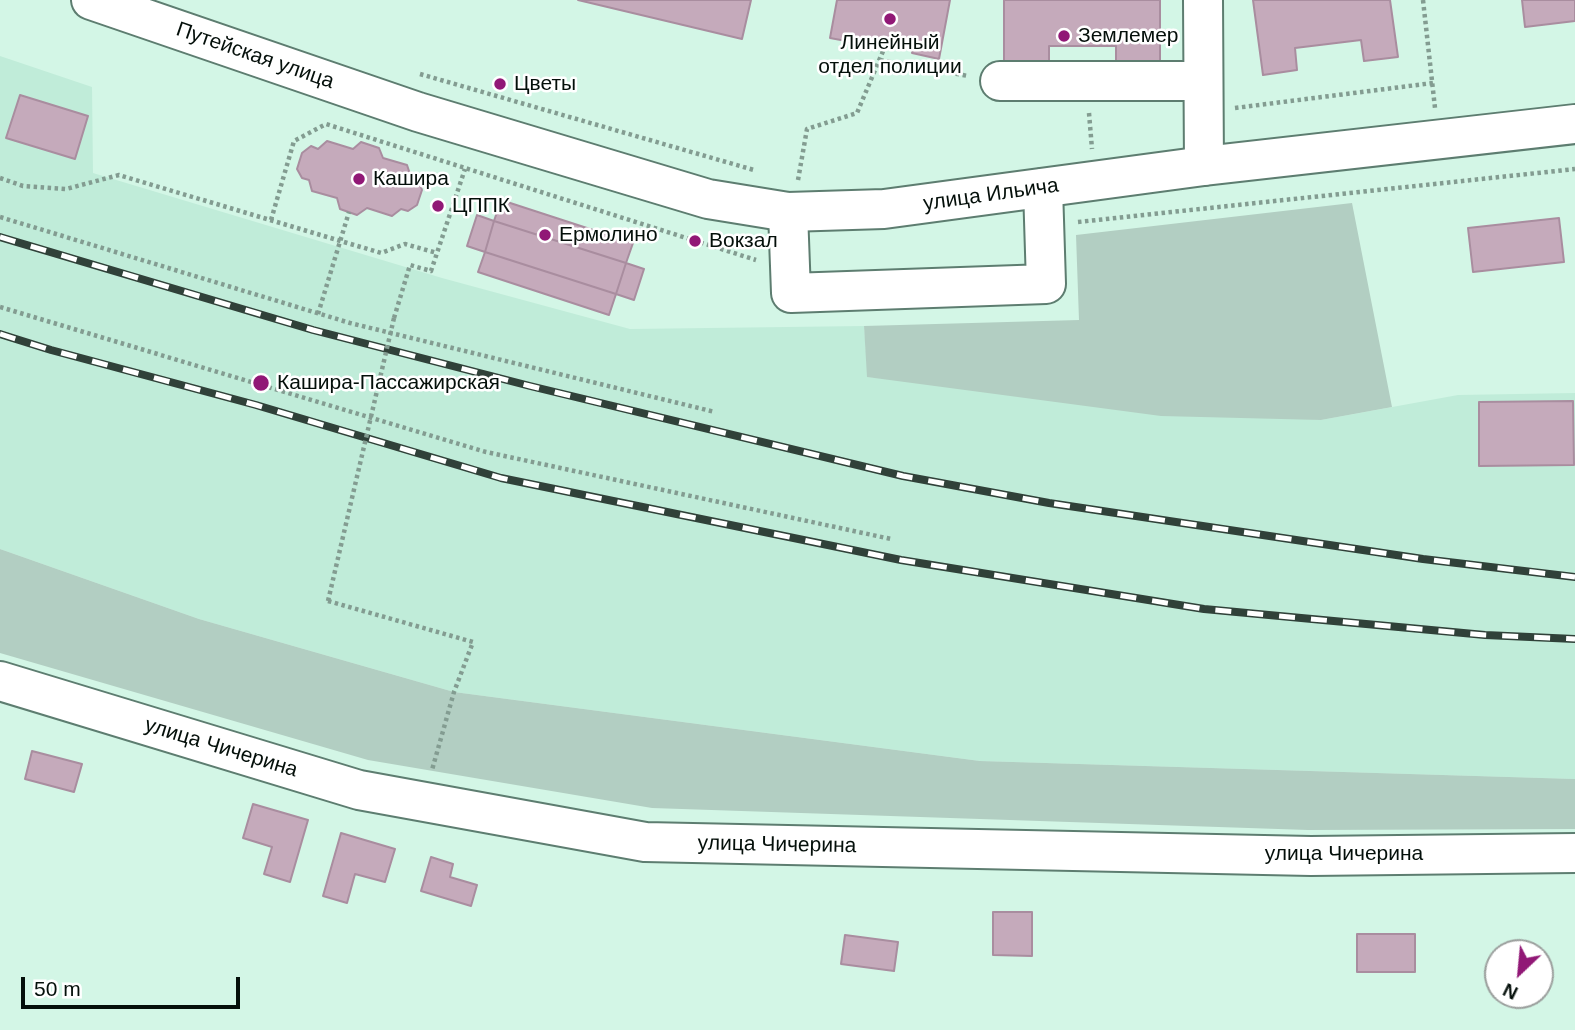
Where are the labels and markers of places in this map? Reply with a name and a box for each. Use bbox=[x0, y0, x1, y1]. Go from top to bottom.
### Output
marker: Линейный отдел полиции bbox=[882, 11, 898, 27]
place label: Землемер bbox=[1078, 23, 1179, 49]
marker: Землемер bbox=[1056, 28, 1072, 44]
place label: Линейный отдел полиции bbox=[818, 30, 962, 80]
place label: Цветы bbox=[514, 71, 576, 97]
marker: Цветы bbox=[492, 76, 508, 92]
place label: Кашира bbox=[373, 166, 449, 192]
marker: Кашира bbox=[351, 171, 367, 187]
place label: ЦППК bbox=[452, 193, 510, 219]
marker: ЦППК bbox=[430, 198, 446, 214]
place label: Ермолино bbox=[559, 222, 658, 248]
marker: Ермолино bbox=[537, 227, 553, 243]
place label: Вокзал bbox=[709, 228, 778, 254]
marker: Вокзал bbox=[687, 233, 703, 249]
place label: Кашира-Пассажирская bbox=[277, 370, 500, 396]
marker: Кашира-Пассажирская bbox=[251, 373, 271, 393]

